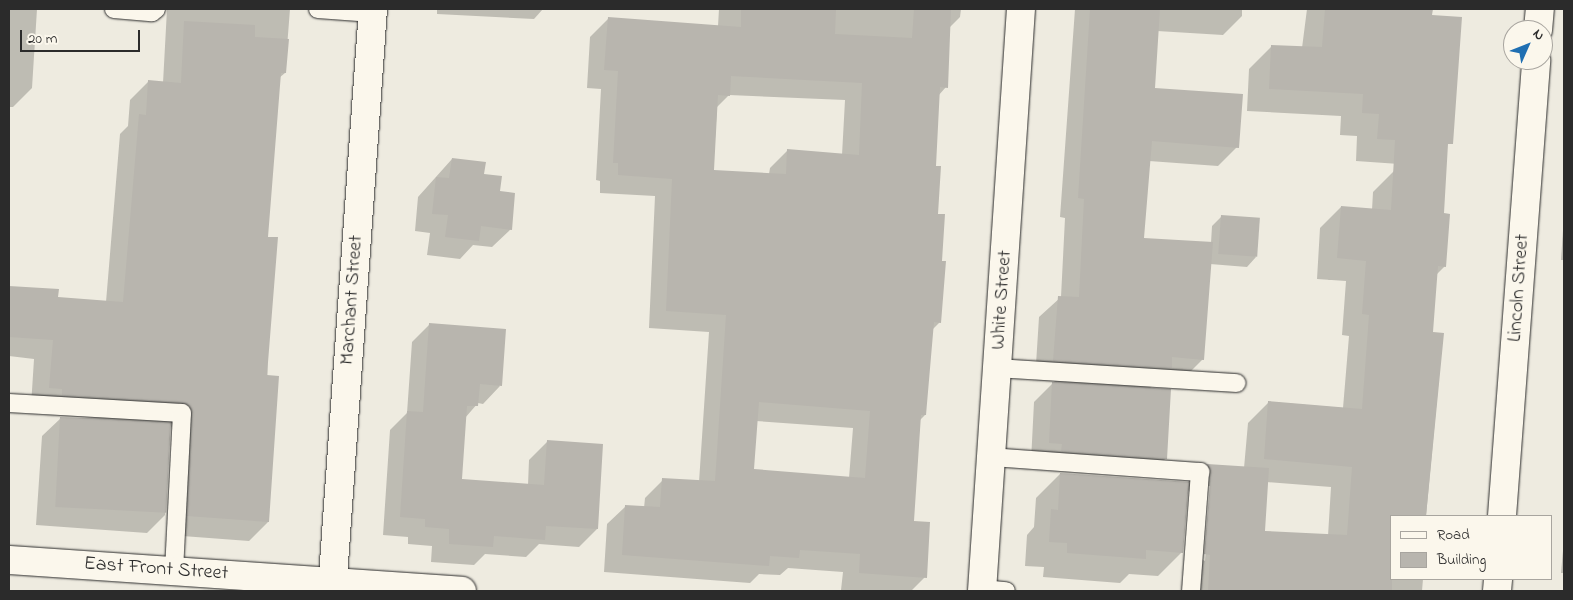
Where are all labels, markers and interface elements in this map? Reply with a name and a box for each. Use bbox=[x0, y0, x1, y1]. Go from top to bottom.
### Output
scale bar bbox=[22, 20, 142, 52]
north arrow bbox=[1503, 20, 1553, 70]
text: N bbox=[1528, 24, 1549, 46]
text: 20 m bbox=[28, 28, 57, 50]
street label: Lincoln Street bbox=[1503, 233, 1535, 343]
street label: Marchant Street bbox=[335, 234, 369, 366]
street label: White Street bbox=[987, 249, 1017, 351]
legend bbox=[1390, 515, 1553, 580]
text: Road bbox=[1437, 524, 1470, 546]
text: Building bbox=[1437, 549, 1486, 571]
street label: East Front Street bbox=[83, 552, 229, 586]

